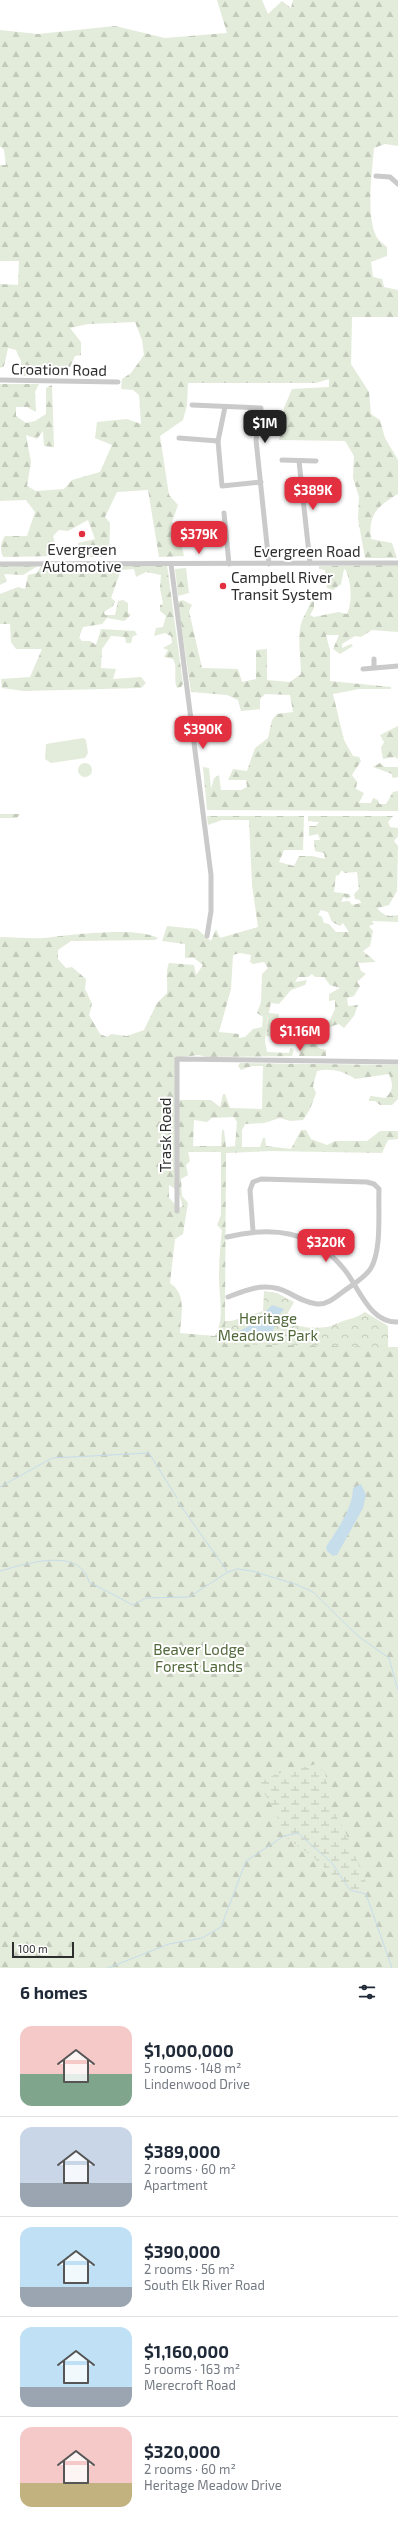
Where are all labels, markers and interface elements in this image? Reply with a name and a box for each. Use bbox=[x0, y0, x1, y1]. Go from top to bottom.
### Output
street label: Croation Road bbox=[11, 359, 107, 379]
pin: $1M bbox=[246, 410, 284, 444]
text: $1M bbox=[252, 415, 278, 431]
pin: $389K bbox=[285, 477, 341, 511]
text: $389K bbox=[294, 482, 332, 498]
pin: $379K bbox=[171, 521, 227, 555]
text: $379K bbox=[180, 526, 218, 542]
marker: Evergreen Automotive bbox=[77, 529, 87, 539]
place label: Evergreen Automotive bbox=[42, 540, 122, 575]
street label: Evergreen Road bbox=[253, 542, 361, 560]
place label: Campbell River Transit System bbox=[231, 568, 333, 603]
marker: Campbell River Transit System bbox=[218, 581, 228, 591]
pin: $390K bbox=[175, 716, 231, 750]
text: $390K bbox=[183, 721, 223, 737]
pin: $1.16M bbox=[267, 1018, 333, 1052]
text: $1.16M bbox=[280, 1023, 320, 1039]
street label: Trask Road bbox=[156, 1098, 174, 1172]
pin: $320K bbox=[298, 1229, 354, 1263]
text: $320K bbox=[307, 1234, 345, 1250]
park label: Heritage Meadows Park bbox=[218, 1309, 319, 1344]
park label: Beaver Lodge Forest Lands bbox=[153, 1640, 245, 1675]
scale bar bbox=[12, 1940, 74, 1959]
text: 100 m bbox=[18, 1942, 48, 1955]
icon: filters bbox=[356, 1981, 378, 2003]
text: 6 homes bbox=[20, 1982, 88, 2002]
text: $1,000,000 bbox=[144, 2040, 234, 2060]
icon: home bbox=[52, 2042, 100, 2090]
text: 5 rooms · 148 m² bbox=[144, 2060, 241, 2076]
text: Lindenwood Drive bbox=[144, 2076, 250, 2092]
text: $389,000 bbox=[144, 2141, 220, 2161]
icon: home bbox=[52, 2143, 100, 2191]
text: 2 rooms · 60 m² bbox=[144, 2161, 236, 2177]
text: Apartment bbox=[144, 2177, 208, 2193]
text: $390,000 bbox=[144, 2241, 221, 2261]
icon: home bbox=[52, 2243, 100, 2291]
text: 2 rooms · 56 m² bbox=[144, 2261, 235, 2277]
text: South Elk River Road bbox=[144, 2277, 265, 2293]
text: $1,160,000 bbox=[144, 2341, 229, 2361]
icon: home bbox=[52, 2343, 100, 2391]
text: 5 rooms · 163 m² bbox=[144, 2361, 240, 2377]
text: Merecroft Road bbox=[144, 2377, 236, 2393]
text: $320,000 bbox=[144, 2441, 220, 2461]
icon: home bbox=[52, 2443, 100, 2491]
text: 2 rooms · 60 m² bbox=[144, 2461, 236, 2477]
text: Heritage Meadow Drive bbox=[144, 2477, 282, 2493]

